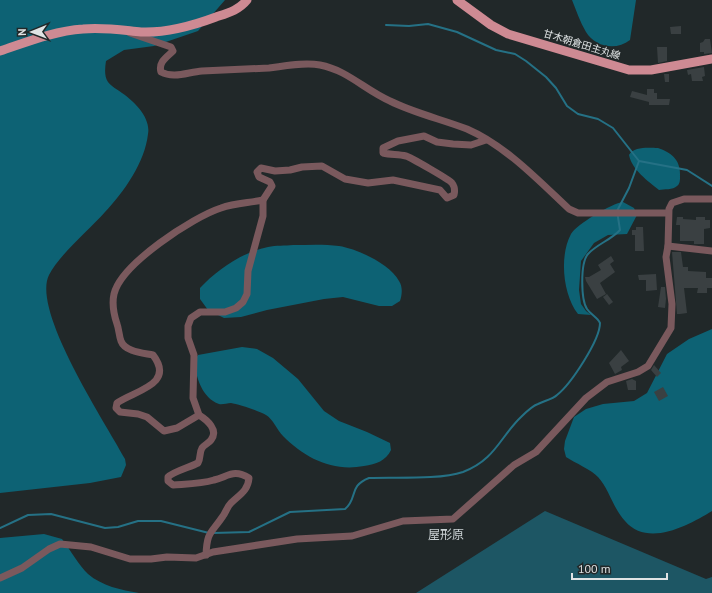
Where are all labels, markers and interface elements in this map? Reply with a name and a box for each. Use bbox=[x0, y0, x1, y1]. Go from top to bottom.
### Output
north arrow bbox=[12, 12, 52, 52]
street label: 甘木朝倉田主丸線 bbox=[542, 27, 622, 62]
text: N bbox=[15, 28, 29, 36]
district label: 屋形原 bbox=[428, 527, 464, 542]
scale bar bbox=[572, 555, 667, 581]
text: 100 m bbox=[578, 561, 611, 576]

